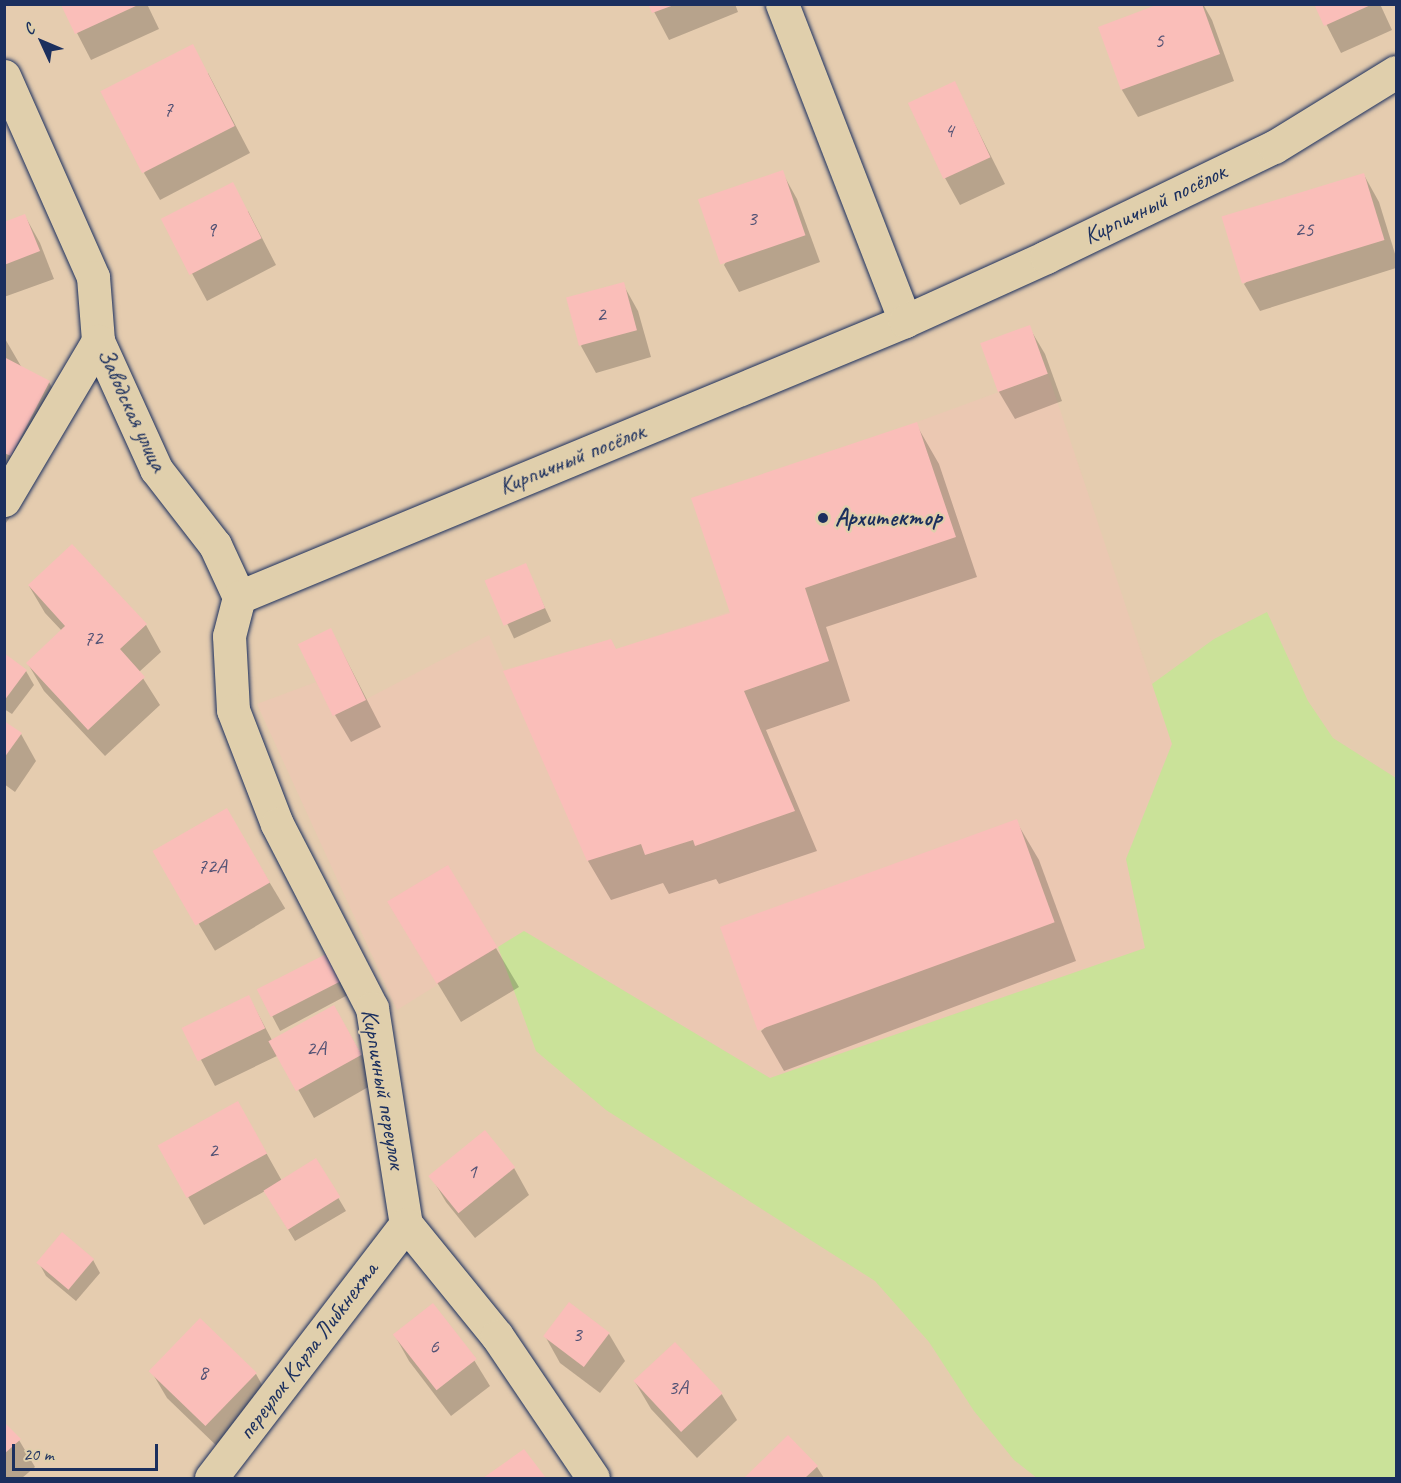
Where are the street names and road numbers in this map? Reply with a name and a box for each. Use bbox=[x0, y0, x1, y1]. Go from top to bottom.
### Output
street label: Кирпичный посёлок bbox=[1079, 157, 1231, 251]
street label: Заводская улица bbox=[90, 343, 174, 477]
street label: Кирпичный посёлок bbox=[495, 417, 649, 501]
street label: Кирпичный переулок bbox=[355, 1007, 411, 1171]
street label: переулок Карла Либкнехта bbox=[232, 1256, 384, 1446]

